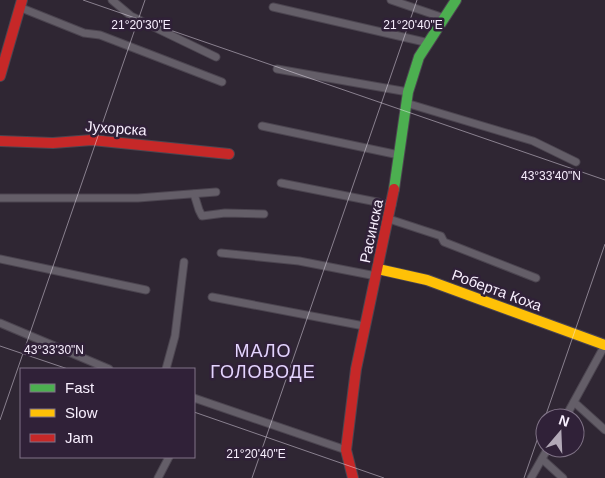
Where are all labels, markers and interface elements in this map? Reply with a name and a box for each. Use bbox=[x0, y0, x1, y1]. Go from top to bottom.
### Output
text: 21°20'30"E bbox=[111, 18, 171, 32]
text: 21°20'40"E bbox=[383, 18, 443, 32]
street label: Јухорска bbox=[85, 117, 148, 139]
text: 43°33'40"N bbox=[521, 169, 581, 183]
street label: Расинска bbox=[356, 197, 386, 264]
street label: Роберта Коха bbox=[450, 266, 545, 314]
district label: МАЛО ГОЛОВОДЕ bbox=[210, 341, 316, 382]
text: 43°33'30"N bbox=[24, 343, 84, 357]
legend bbox=[20, 368, 195, 458]
text: Fast bbox=[65, 379, 95, 396]
text: Slow bbox=[65, 404, 98, 421]
north arrow bbox=[535, 408, 585, 458]
text: N bbox=[557, 411, 572, 430]
text: Jam bbox=[65, 429, 93, 446]
text: 21°20'40"E bbox=[226, 447, 286, 461]

